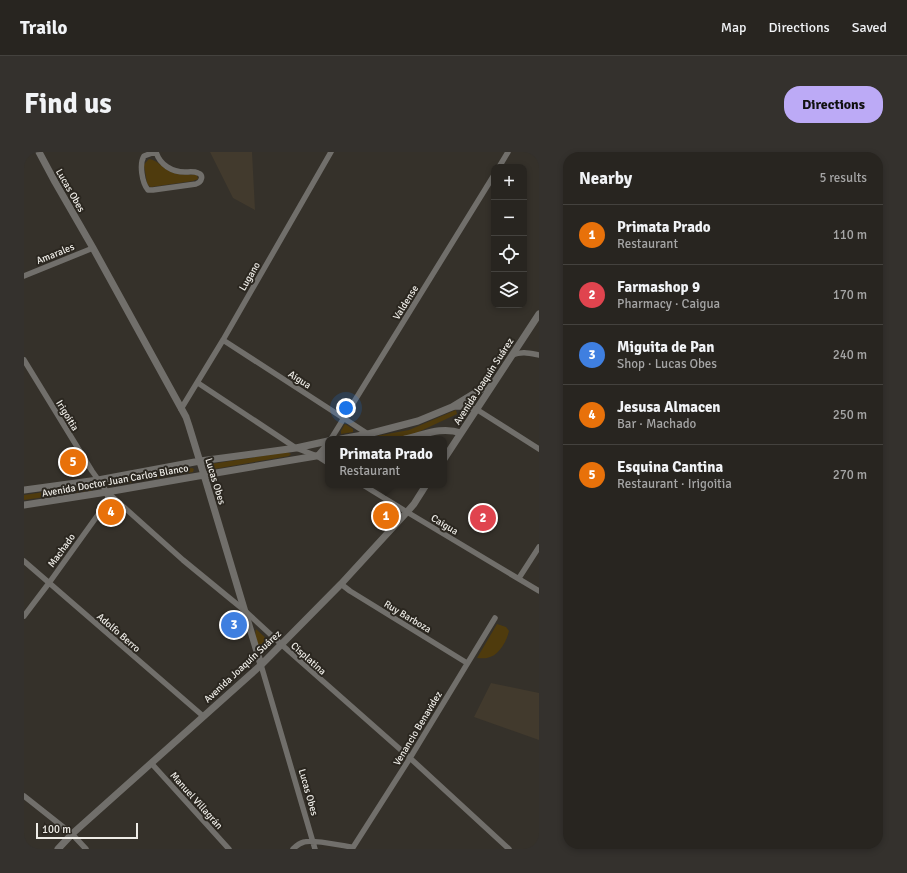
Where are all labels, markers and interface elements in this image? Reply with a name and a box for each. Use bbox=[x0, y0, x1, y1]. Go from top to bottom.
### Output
text: Trailo bbox=[20, 16, 67, 40]
text: Map bbox=[721, 19, 747, 36]
text: Directions bbox=[769, 19, 830, 36]
text: Saved bbox=[852, 19, 887, 36]
button: Directions bbox=[784, 86, 883, 123]
text: Find us bbox=[24, 87, 112, 121]
map controls bbox=[491, 164, 527, 308]
button: + bbox=[491, 164, 527, 200]
street label: Lucas Obes bbox=[53, 167, 88, 215]
text: Nearby bbox=[579, 168, 632, 189]
text: 5 results bbox=[819, 170, 867, 186]
button: − bbox=[491, 200, 527, 236]
text: Primata Prado bbox=[617, 218, 711, 236]
text: 1 bbox=[588, 227, 596, 243]
text: 110 m bbox=[833, 227, 867, 243]
button: locate bbox=[491, 236, 527, 272]
text: Restaurant bbox=[617, 236, 678, 252]
street label: Amarales bbox=[35, 241, 77, 267]
street label: Lugano bbox=[237, 260, 263, 293]
button: layers bbox=[491, 272, 527, 308]
text: Farmashop 9 bbox=[617, 278, 700, 296]
street label: Valdense bbox=[391, 283, 421, 322]
text: 2 bbox=[588, 287, 596, 303]
text: 170 m bbox=[833, 287, 867, 303]
text: Pharmacy · Caigua bbox=[617, 296, 720, 312]
street label: Avenida Joaquín Suárez bbox=[451, 335, 517, 427]
text: Miguita de Pan bbox=[617, 338, 715, 356]
text: 3 bbox=[588, 347, 596, 363]
text: 240 m bbox=[833, 347, 867, 363]
text: Shop · Lucas Obes bbox=[617, 356, 717, 372]
street label: Aigua bbox=[286, 368, 313, 392]
street label: Irigoitia bbox=[53, 398, 81, 433]
your location bbox=[336, 398, 356, 418]
text: Jesusa Almacen bbox=[617, 398, 721, 416]
text: 4 bbox=[588, 407, 596, 423]
text: 250 m bbox=[833, 407, 867, 423]
text: Bar · Machado bbox=[617, 416, 696, 432]
popup bbox=[325, 436, 447, 488]
text: Primata Prado bbox=[339, 445, 433, 463]
pin: 5 bbox=[60, 447, 86, 477]
street label: Lucas Obes bbox=[202, 457, 228, 507]
text: Esquina Cantina bbox=[617, 458, 723, 476]
street label: Avenida Doctor Juan Carlos Blanco bbox=[41, 462, 189, 500]
text: Restaurant bbox=[339, 463, 400, 479]
text: 5 bbox=[588, 467, 596, 483]
text: 270 m bbox=[833, 467, 867, 483]
text: Restaurant · Irigoitia bbox=[617, 476, 732, 492]
pin: 4 bbox=[98, 497, 124, 527]
pin: 1 bbox=[373, 501, 399, 531]
pin: 2 bbox=[470, 503, 496, 533]
street label: Caigua bbox=[429, 512, 460, 538]
street label: Machado bbox=[46, 531, 78, 570]
street label: Ruy Barboza bbox=[382, 598, 433, 636]
pin: 3 bbox=[221, 610, 247, 640]
street label: Adolfo Berro bbox=[94, 611, 142, 655]
street label: Avenida Joaquín Suárez bbox=[202, 628, 284, 706]
street label: Cisplatina bbox=[288, 640, 328, 678]
street label: Venancio Benavidez bbox=[391, 689, 445, 768]
street label: Lucas Obes bbox=[296, 768, 321, 818]
street label: Manuel Villagrán bbox=[167, 770, 225, 832]
scale bar bbox=[36, 821, 138, 840]
text: 100 m bbox=[42, 823, 71, 836]

